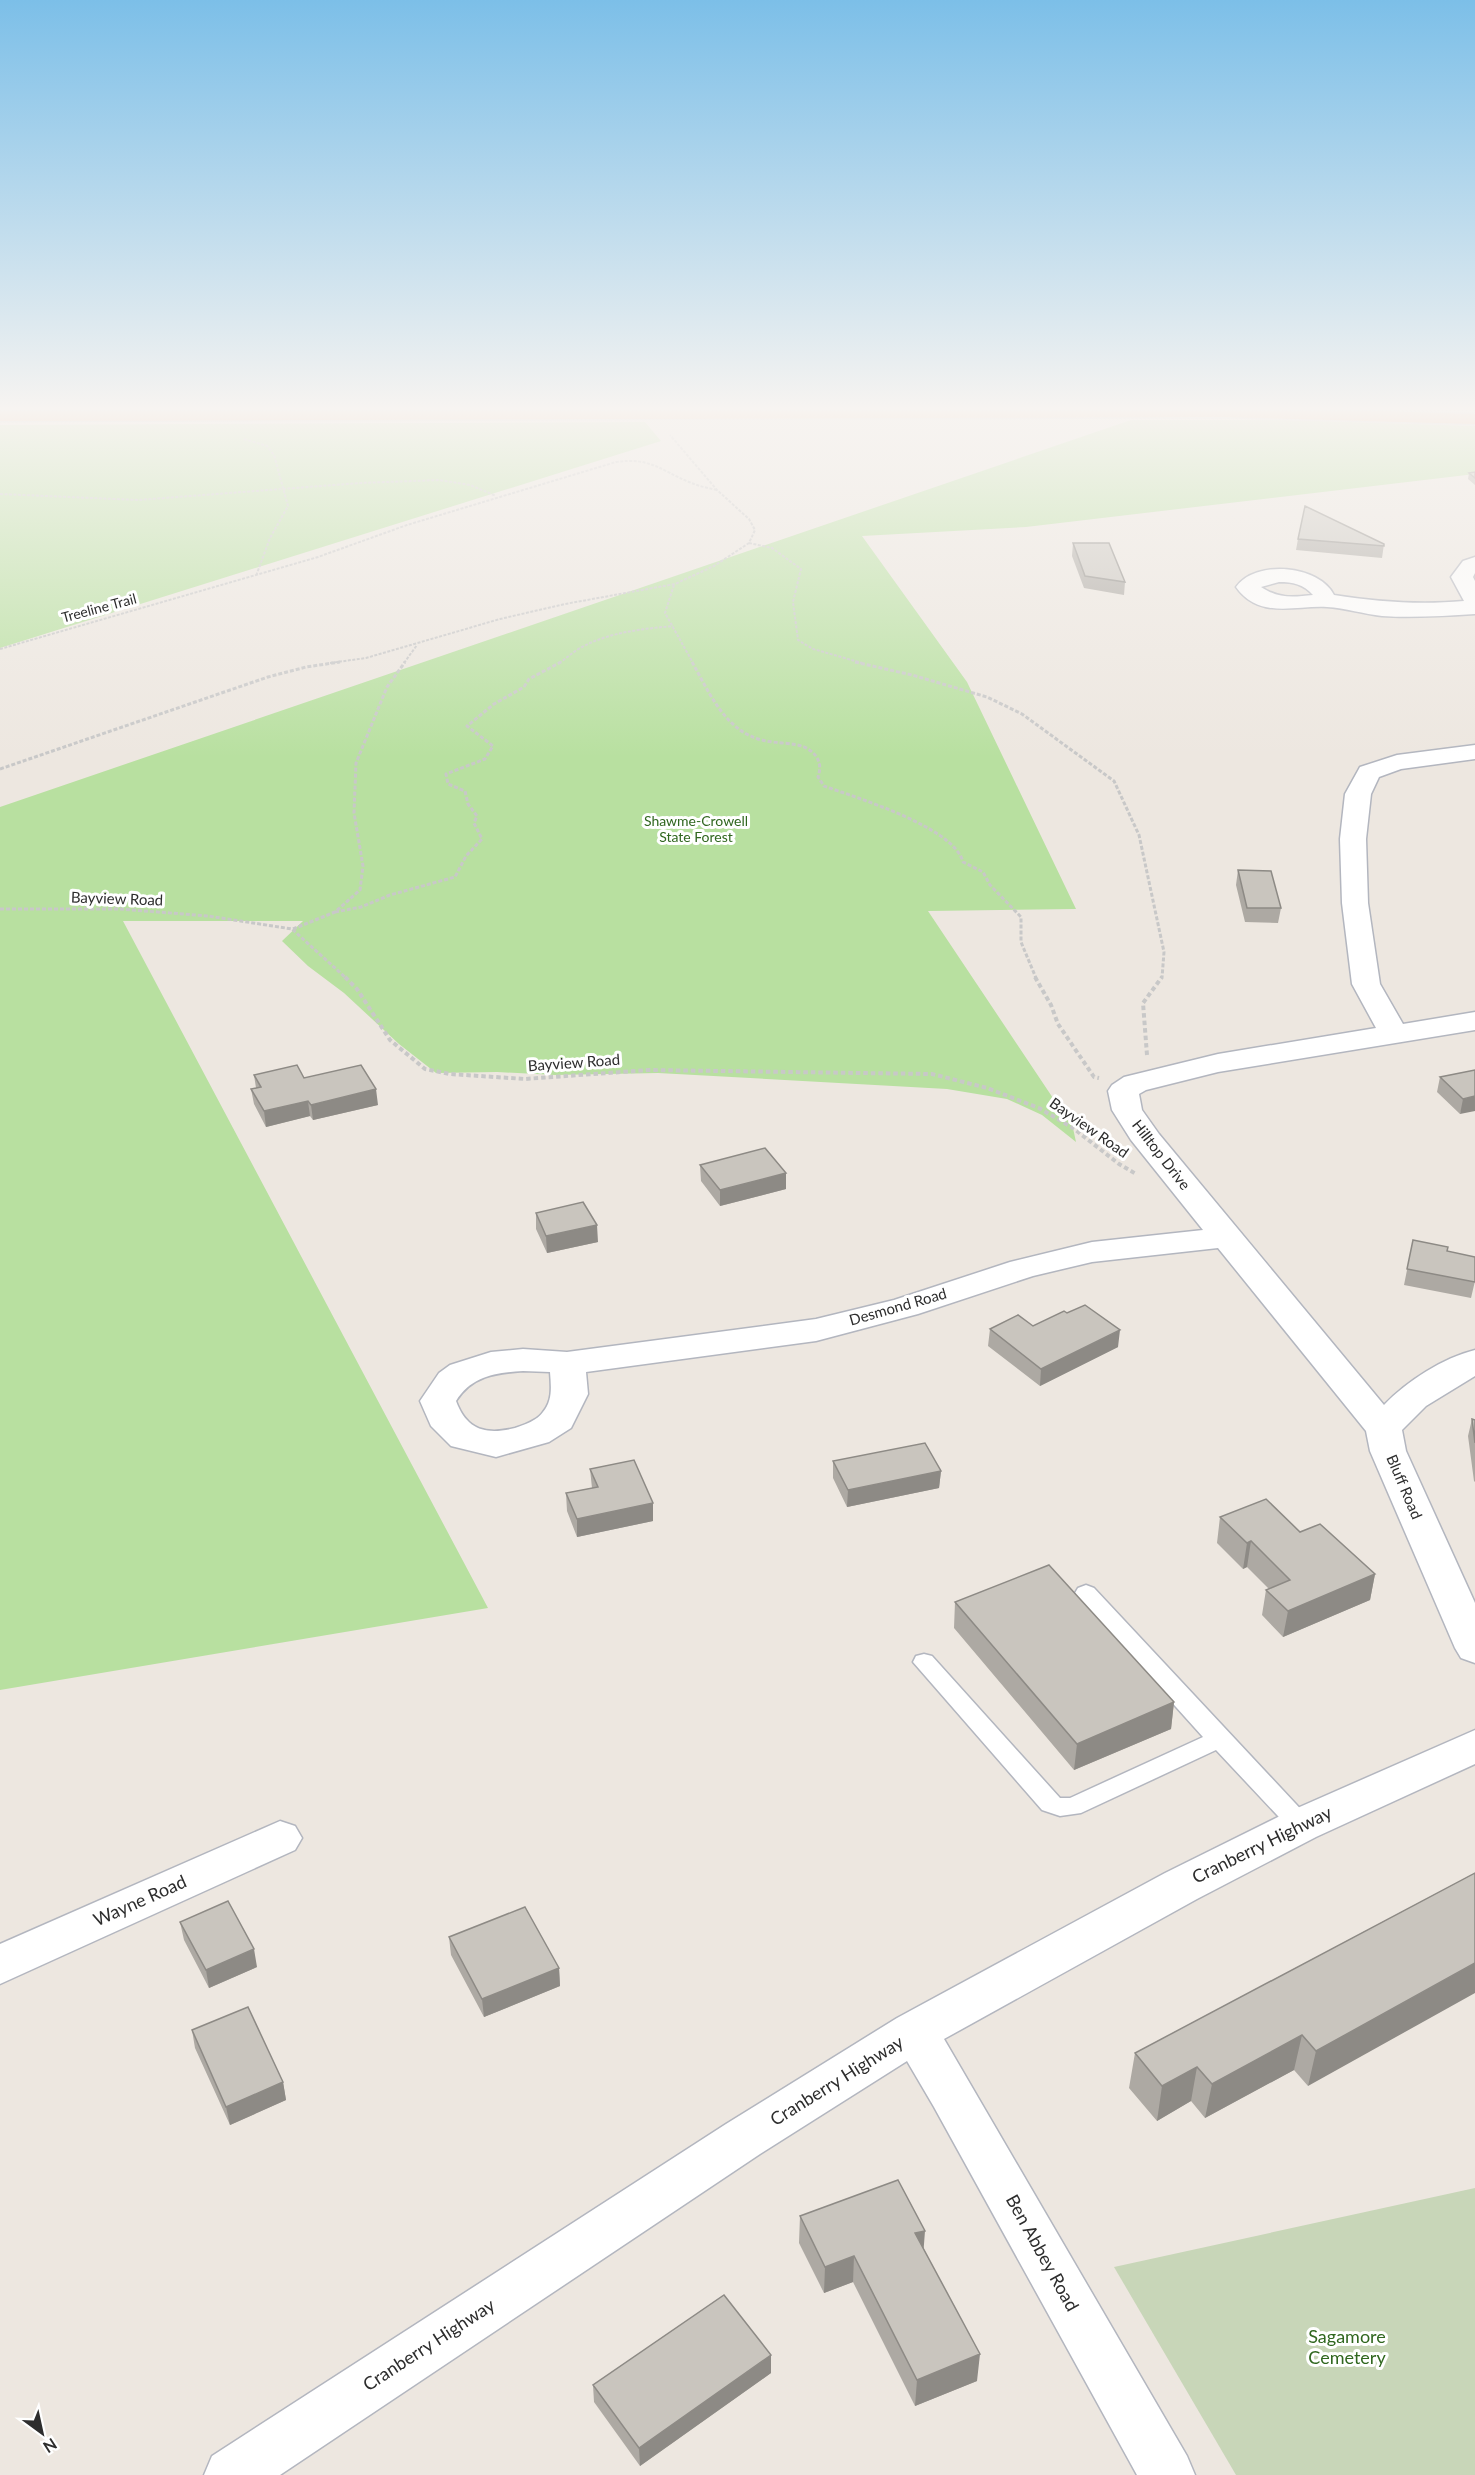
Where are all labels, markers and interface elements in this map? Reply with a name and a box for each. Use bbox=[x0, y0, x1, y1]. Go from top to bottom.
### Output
street label: Treeline Trail bbox=[60, 589, 138, 626]
park label: Shawme-Crowell State Forest bbox=[644, 812, 748, 845]
street label: Bayview Road bbox=[71, 887, 164, 909]
street label: Bayview Road bbox=[527, 1050, 621, 1074]
street label: Bayview Road bbox=[1047, 1093, 1133, 1161]
street label: Hilltop Drive bbox=[1129, 1116, 1195, 1193]
street label: Desmond Road bbox=[847, 1284, 948, 1329]
street label: Bluff Road bbox=[1383, 1452, 1427, 1522]
street label: Cranberry Highway bbox=[1188, 1800, 1336, 1887]
street label: Wayne Road bbox=[90, 1870, 190, 1930]
street label: Cranberry Highway bbox=[766, 2030, 908, 2130]
street label: Ben Abbey Road bbox=[1002, 2190, 1084, 2315]
street label: Cranberry Highway bbox=[358, 2293, 499, 2395]
park label: Sagamore Cemetery bbox=[1308, 2325, 1386, 2368]
north arrow bbox=[12, 2403, 72, 2463]
text: N bbox=[40, 2435, 61, 2457]

